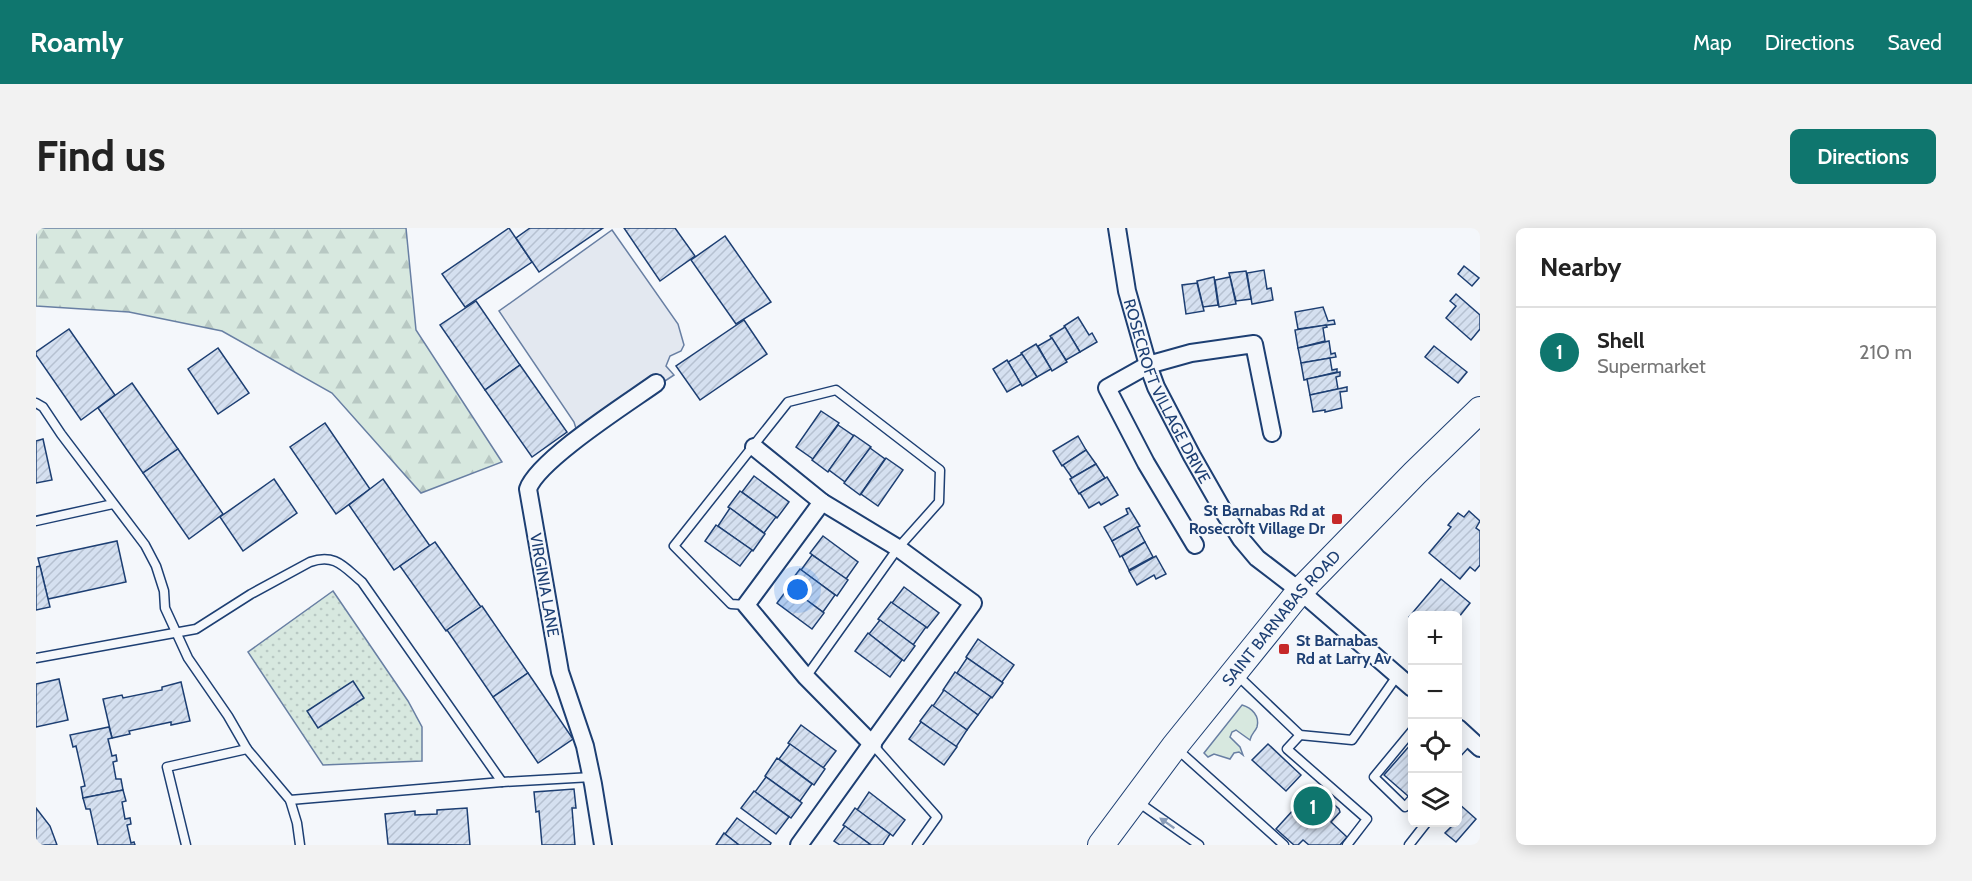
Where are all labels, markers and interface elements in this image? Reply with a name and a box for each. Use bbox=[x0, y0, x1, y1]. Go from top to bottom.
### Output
text: Roamly bbox=[30, 25, 124, 59]
text: Map bbox=[1693, 30, 1732, 55]
text: Directions bbox=[1765, 30, 1854, 55]
text: Saved bbox=[1887, 30, 1942, 55]
button: Directions bbox=[1790, 129, 1936, 184]
text: Find us bbox=[36, 130, 165, 182]
text: Nearby bbox=[1540, 251, 1621, 283]
street label: ROSECROFT VILLAGE DRIVE bbox=[1120, 297, 1215, 487]
text: Shell bbox=[1597, 327, 1645, 354]
text: 1 bbox=[1556, 340, 1563, 364]
text: 210 m bbox=[1859, 340, 1912, 364]
text: Supermarket bbox=[1597, 354, 1706, 378]
place label: St Barnabas Rd at Rosecroft Village Dr bbox=[1189, 501, 1326, 538]
marker: St Barnabas Rd at Rosecroft Village Dr bbox=[1330, 512, 1344, 526]
street label: VIRGINIA LANE bbox=[526, 532, 563, 639]
street label: SAINT BARNABAS ROAD bbox=[1218, 546, 1345, 690]
your location bbox=[783, 575, 812, 604]
map controls bbox=[1408, 611, 1462, 827]
button: + bbox=[1408, 611, 1462, 665]
place label: St Barnabas Rd at Larry Av bbox=[1296, 631, 1392, 668]
marker: St Barnabas Rd at Larry Av bbox=[1277, 642, 1291, 656]
button: − bbox=[1408, 665, 1462, 719]
button: locate bbox=[1408, 719, 1462, 773]
button: layers bbox=[1408, 773, 1462, 827]
pin: 1 bbox=[1294, 784, 1332, 828]
one-way arrow bbox=[1159, 818, 1175, 829]

